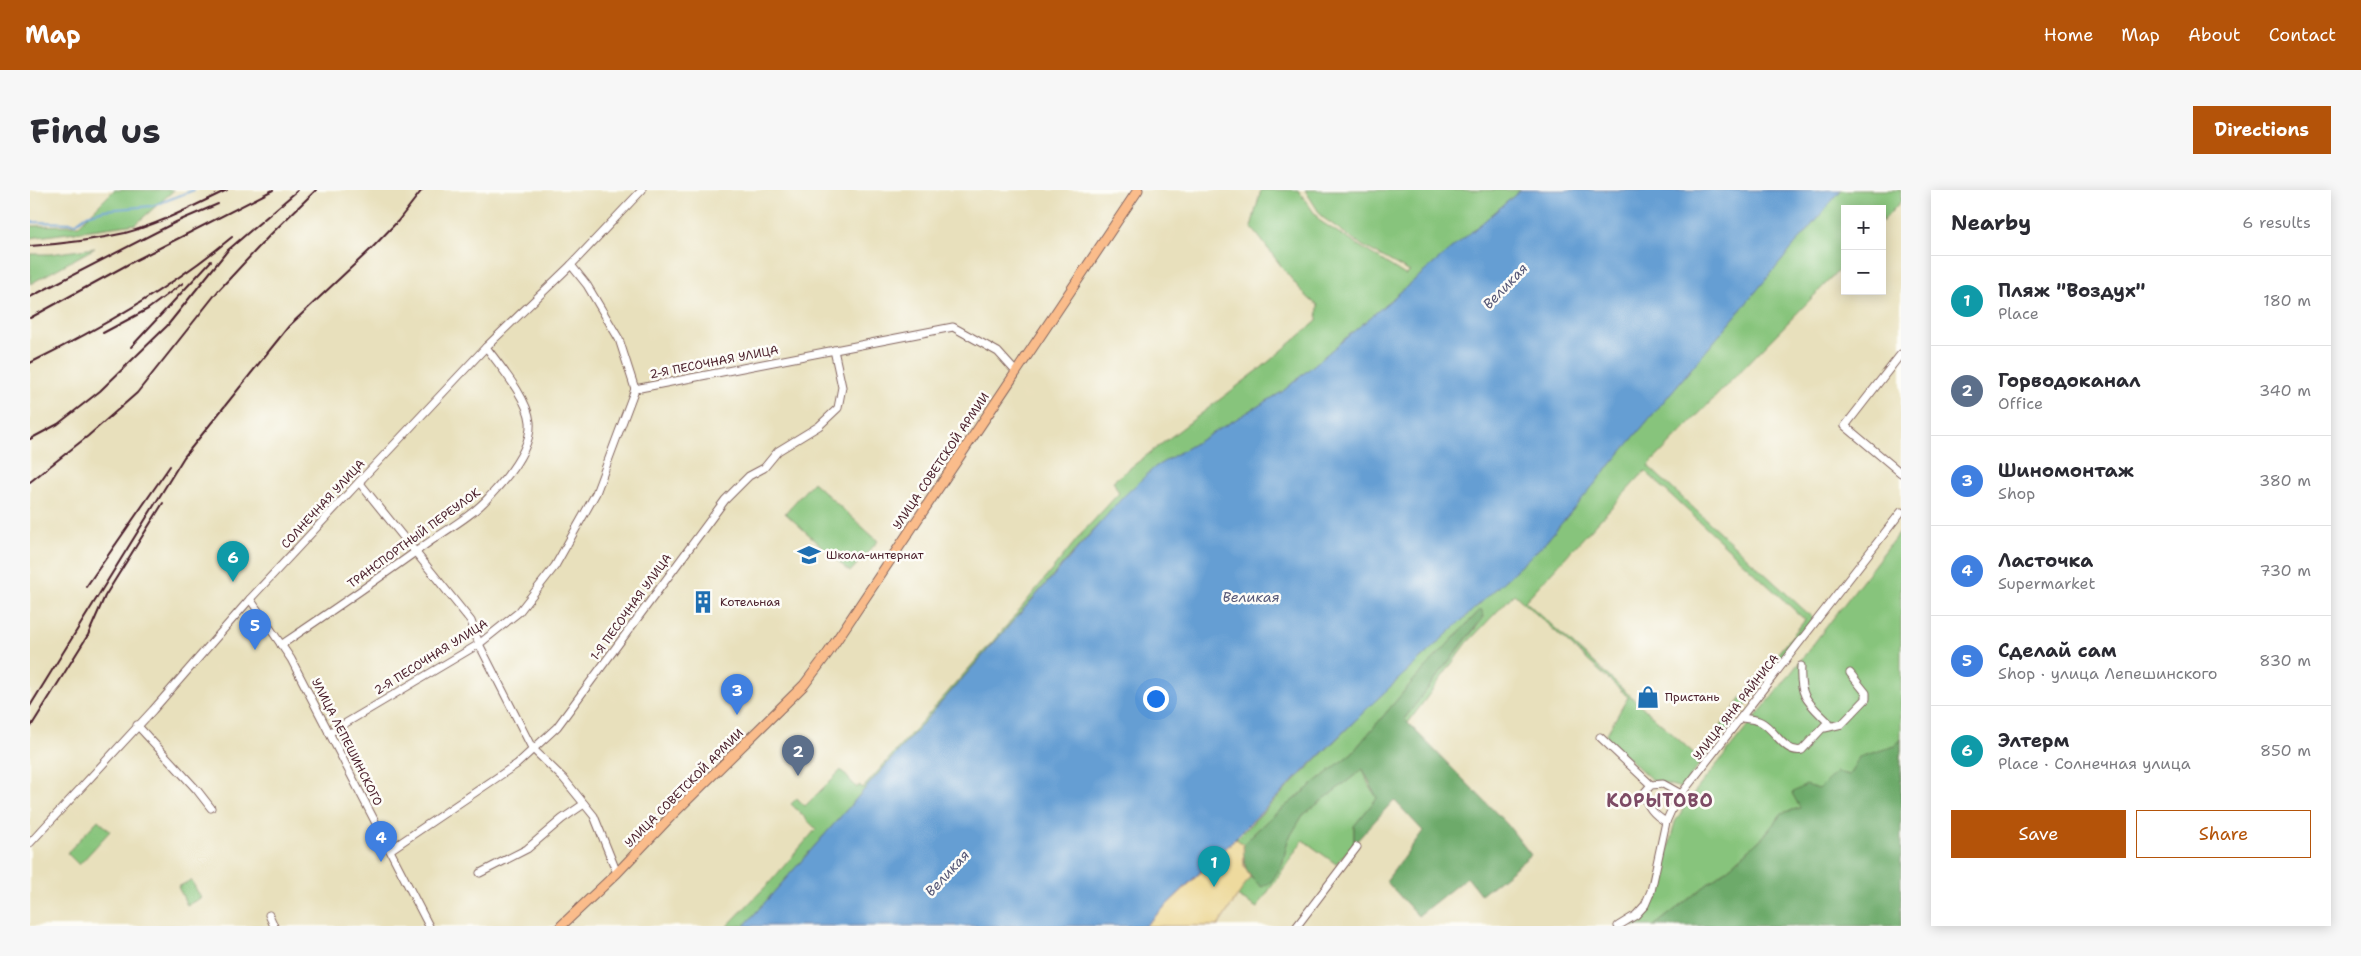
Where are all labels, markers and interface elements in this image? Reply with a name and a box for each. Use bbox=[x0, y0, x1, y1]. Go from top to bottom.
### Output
text: Map bbox=[25, 19, 81, 51]
text: Home bbox=[2044, 23, 2093, 47]
text: Map bbox=[2121, 23, 2160, 47]
text: About bbox=[2188, 23, 2241, 47]
text: Contact bbox=[2269, 23, 2336, 47]
button: Directions bbox=[2193, 106, 2331, 154]
text: Find us bbox=[30, 107, 161, 154]
map controls bbox=[1841, 205, 1886, 295]
button: + bbox=[1841, 205, 1886, 250]
text: Nearby bbox=[1951, 209, 2031, 237]
text: 6 results bbox=[2242, 212, 2311, 233]
button: − bbox=[1841, 250, 1886, 295]
water label: Великая bbox=[1479, 259, 1531, 313]
text: Пляж "Воздух" bbox=[1998, 278, 2145, 303]
text: 1 bbox=[1963, 290, 1971, 311]
text: 180 m bbox=[2263, 290, 2311, 311]
text: Place bbox=[1998, 303, 2039, 324]
street label: 2-Я ПЕСОЧНАЯ УЛИЦА bbox=[648, 342, 780, 382]
text: Горводоканал bbox=[1998, 368, 2141, 393]
text: 2 bbox=[1961, 380, 1973, 401]
text: 340 m bbox=[2259, 380, 2311, 401]
street label: УЛИЦА СОВЕТСКОЙ АРМИИ bbox=[889, 390, 993, 532]
text: Office bbox=[1998, 393, 2043, 414]
street label: СОЛНЕЧНАЯ УЛИЦА bbox=[278, 456, 369, 552]
text: Шиномонтаж bbox=[1998, 458, 2134, 483]
text: 3 bbox=[1961, 470, 1973, 491]
text: 380 m bbox=[2259, 470, 2311, 491]
text: Shop bbox=[1998, 483, 2035, 504]
street label: ТРАНСПОРТНЫЙ ПЕРЕУЛОК bbox=[344, 484, 484, 592]
pin: 6 bbox=[217, 541, 249, 582]
school or university icon: Школа-интернат bbox=[796, 542, 822, 568]
place label: Школа-интернат bbox=[826, 547, 925, 563]
text: Ласточка bbox=[1998, 548, 2093, 573]
street label: 1-Я ПЕСОЧНАЯ УЛИЦА bbox=[587, 550, 675, 664]
text: 4 bbox=[1961, 560, 1973, 581]
text: 730 m bbox=[2260, 560, 2311, 581]
text: Supermarket bbox=[1998, 573, 2095, 594]
water label: Великая bbox=[1223, 588, 1280, 606]
building icon: Котельная bbox=[690, 589, 716, 615]
place label: Котельная bbox=[720, 594, 780, 610]
pin: 5 bbox=[239, 609, 271, 650]
street label: 2-Я ПЕСОЧНАЯ УЛИЦА bbox=[371, 615, 491, 699]
text: Сделай сам bbox=[1998, 638, 2117, 663]
text: 5 bbox=[1962, 650, 1972, 671]
text: 830 m bbox=[2259, 650, 2311, 671]
street label: УЛИЦА ЯНА РАЙНИСА bbox=[1690, 651, 1783, 763]
text: Shop · улица Лепешинского bbox=[1998, 663, 2217, 684]
pin: 3 bbox=[721, 674, 753, 715]
street label: УЛИЦА ЛЕПЕШИНСКОГО bbox=[308, 675, 386, 809]
shop icon: Пристань bbox=[1635, 684, 1661, 710]
your location bbox=[1143, 686, 1169, 712]
place label: Пристань bbox=[1665, 689, 1720, 705]
street label: УЛИЦА СОВЕТСКОЙ АРМИИ bbox=[621, 725, 747, 851]
text: Элтерм bbox=[1998, 728, 2069, 753]
pin: 2 bbox=[782, 735, 814, 776]
text: 6 bbox=[1961, 740, 1973, 761]
text: 850 m bbox=[2260, 740, 2311, 761]
text: Place · Солнечная улица bbox=[1998, 753, 2191, 774]
district label: КОРЫТОВО bbox=[1606, 789, 1714, 813]
button: Save bbox=[1951, 810, 2126, 858]
button: Share bbox=[2136, 810, 2311, 858]
pin: 4 bbox=[365, 821, 397, 862]
water label: Великая bbox=[921, 846, 973, 900]
pin: 1 bbox=[1198, 846, 1230, 887]

